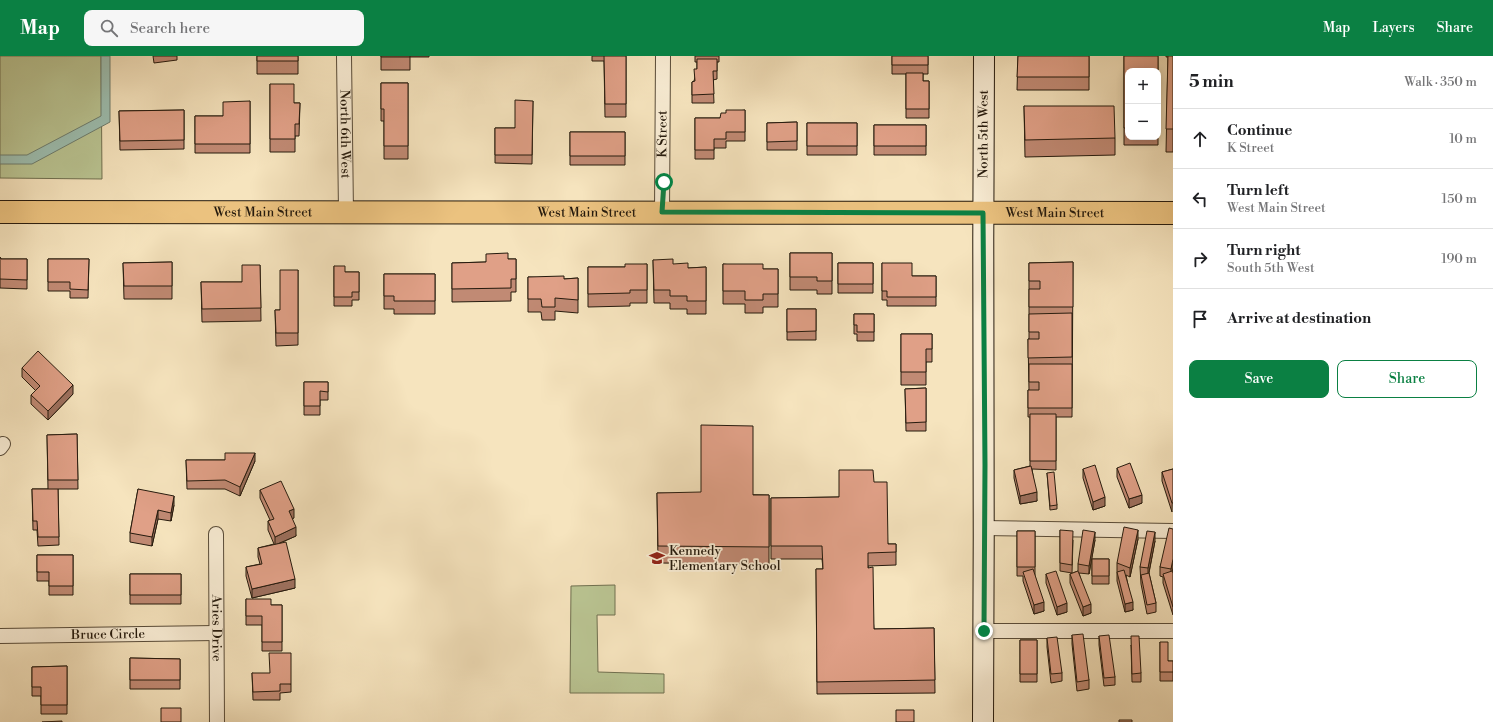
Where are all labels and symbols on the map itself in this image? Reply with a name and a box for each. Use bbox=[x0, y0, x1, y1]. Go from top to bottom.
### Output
street label: North 6th West bbox=[336, 89, 354, 179]
street label: North 5th West bbox=[975, 89, 992, 178]
street label: K Street bbox=[654, 110, 671, 158]
route start bbox=[655, 173, 673, 191]
street label: West Main Street bbox=[213, 204, 313, 220]
street label: West Main Street bbox=[537, 204, 637, 221]
street label: West Main Street bbox=[1005, 205, 1105, 221]
place label: Kennedy Elementary School bbox=[669, 543, 781, 574]
school or university icon: Kennedy Elementary School bbox=[648, 549, 666, 567]
street label: Aries Drive bbox=[208, 593, 225, 662]
route end bbox=[975, 622, 993, 640]
street label: Bruce Circle bbox=[70, 626, 146, 643]

